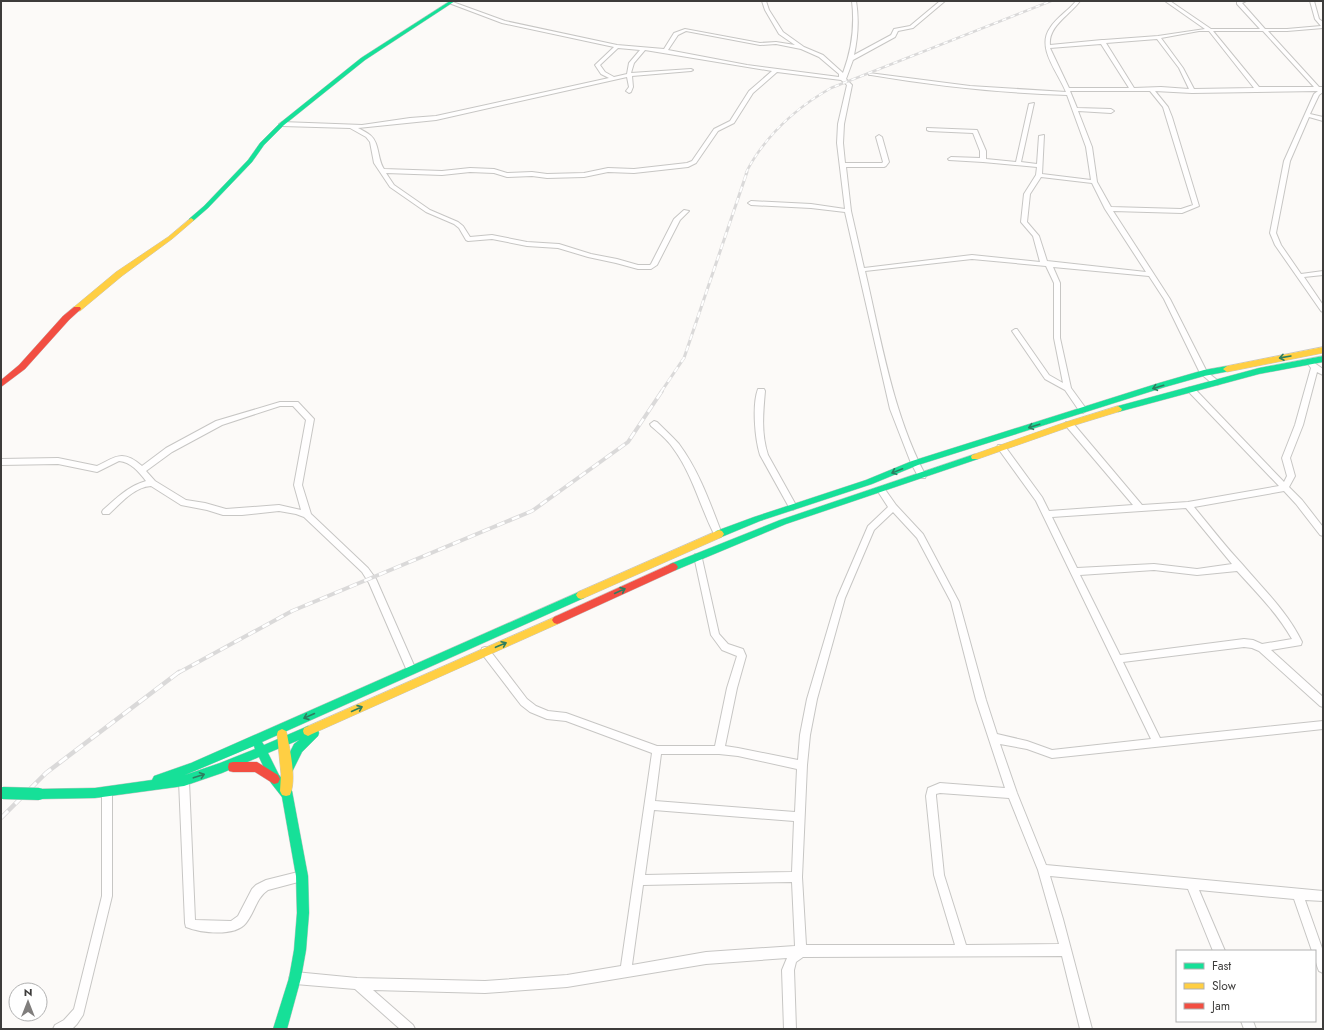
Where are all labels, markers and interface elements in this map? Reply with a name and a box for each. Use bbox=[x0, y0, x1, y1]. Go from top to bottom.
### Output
one-way arrow bbox=[1279, 353, 1292, 361]
one-way arrow bbox=[1152, 383, 1164, 391]
one-way arrow bbox=[1028, 423, 1041, 430]
one-way arrow bbox=[892, 467, 904, 475]
one-way arrow bbox=[613, 587, 625, 594]
one-way arrow bbox=[495, 640, 507, 648]
one-way arrow bbox=[351, 705, 363, 713]
one-way arrow bbox=[303, 712, 315, 720]
one-way arrow bbox=[192, 772, 205, 779]
legend bbox=[1176, 950, 1316, 1022]
text: Fast bbox=[1212, 957, 1231, 975]
text: Slow bbox=[1212, 977, 1237, 995]
north arrow bbox=[8, 982, 48, 1022]
text: N bbox=[24, 984, 32, 1000]
text: Jam bbox=[1210, 997, 1230, 1015]

